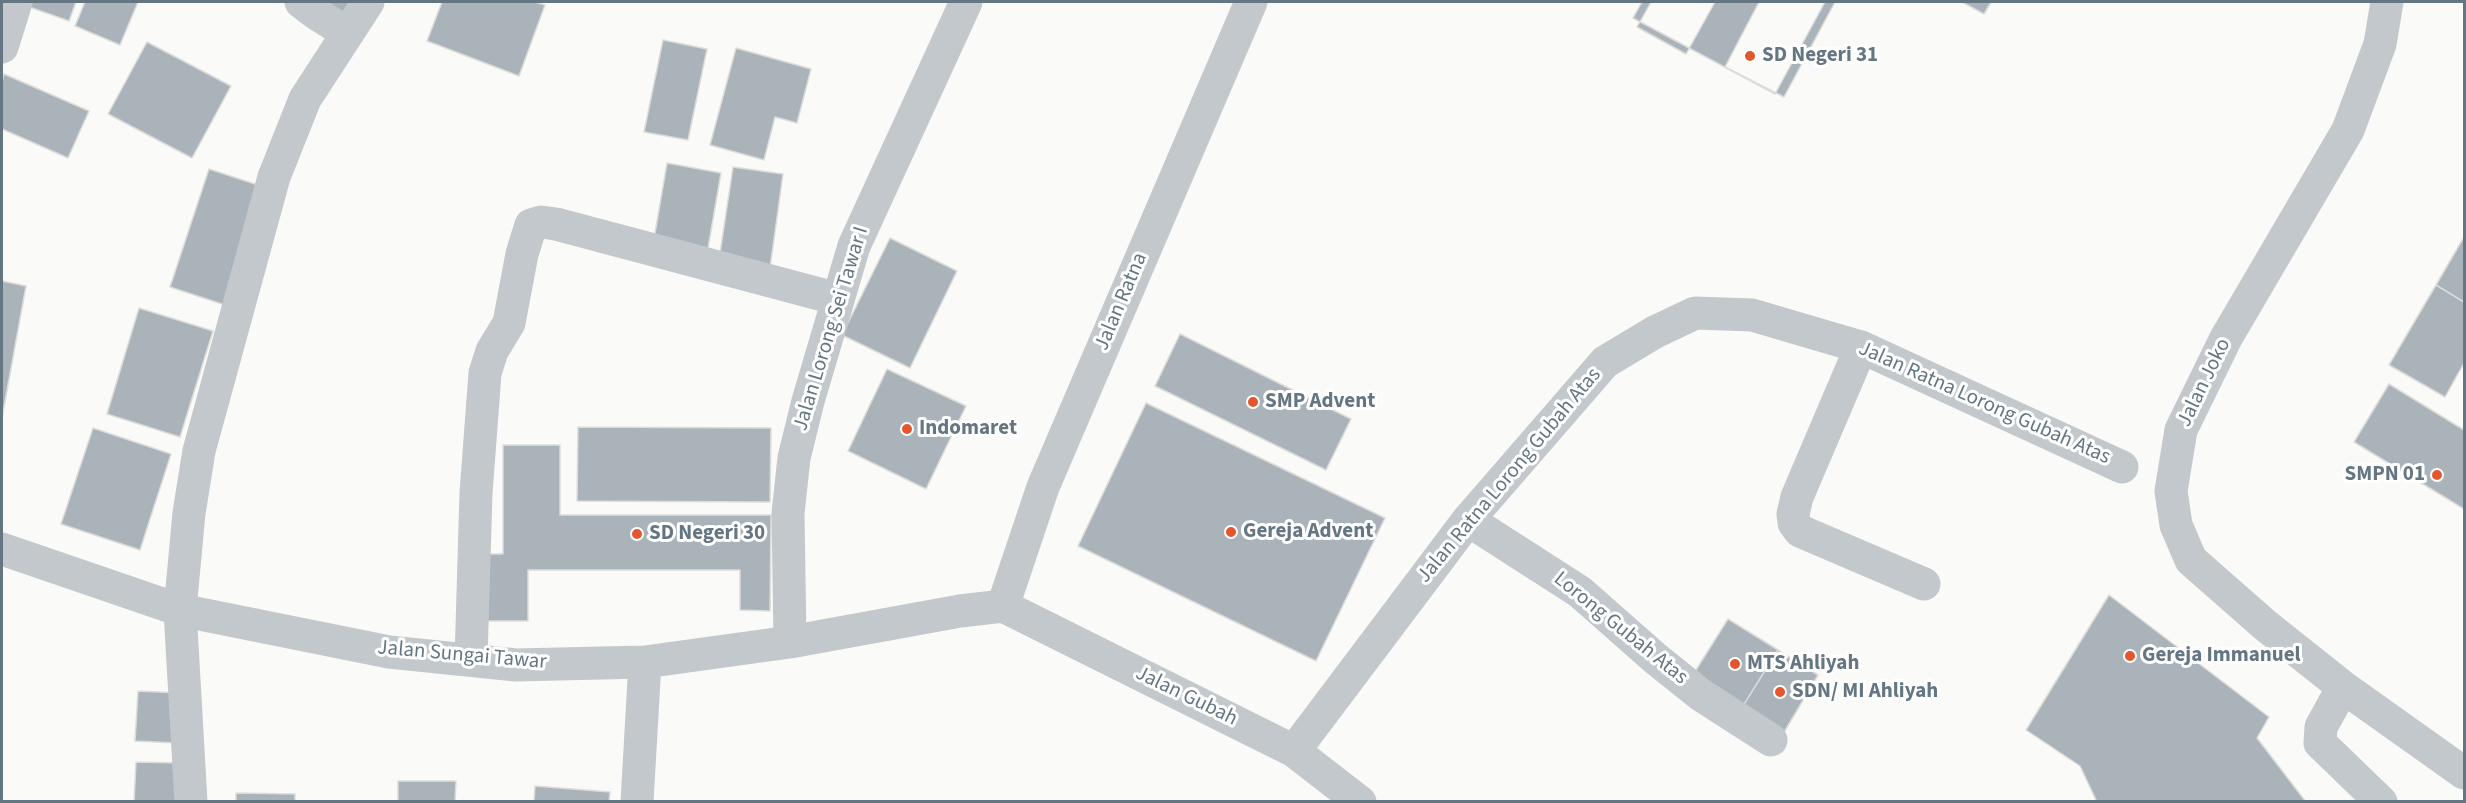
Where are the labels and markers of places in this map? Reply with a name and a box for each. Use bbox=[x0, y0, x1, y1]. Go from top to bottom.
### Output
place label: SD Negeri 31 bbox=[1762, 43, 1878, 69]
marker: SD Negeri 31 bbox=[1743, 49, 1757, 63]
place label: SMP Advent bbox=[1265, 389, 1375, 415]
marker: SMP Advent bbox=[1246, 395, 1260, 409]
place label: Indomaret bbox=[919, 416, 1017, 442]
marker: Indomaret bbox=[900, 422, 914, 436]
place label: SMPN 01 bbox=[2344, 462, 2425, 488]
marker: SMPN 01 bbox=[2430, 468, 2444, 482]
place label: Gereja Advent bbox=[1243, 519, 1373, 545]
place label: SD Negeri 30 bbox=[649, 521, 765, 547]
marker: Gereja Advent bbox=[1224, 525, 1238, 539]
marker: SD Negeri 30 bbox=[630, 527, 644, 541]
place label: Gereja Immanuel bbox=[2142, 643, 2301, 669]
marker: Gereja Immanuel bbox=[2123, 649, 2137, 663]
place label: MTS Ahliyah bbox=[1747, 651, 1859, 677]
marker: MTS Ahliyah bbox=[1728, 657, 1742, 671]
place label: SDN/ MI Ahliyah bbox=[1792, 679, 1938, 705]
marker: SDN/ MI Ahliyah bbox=[1773, 685, 1787, 699]

